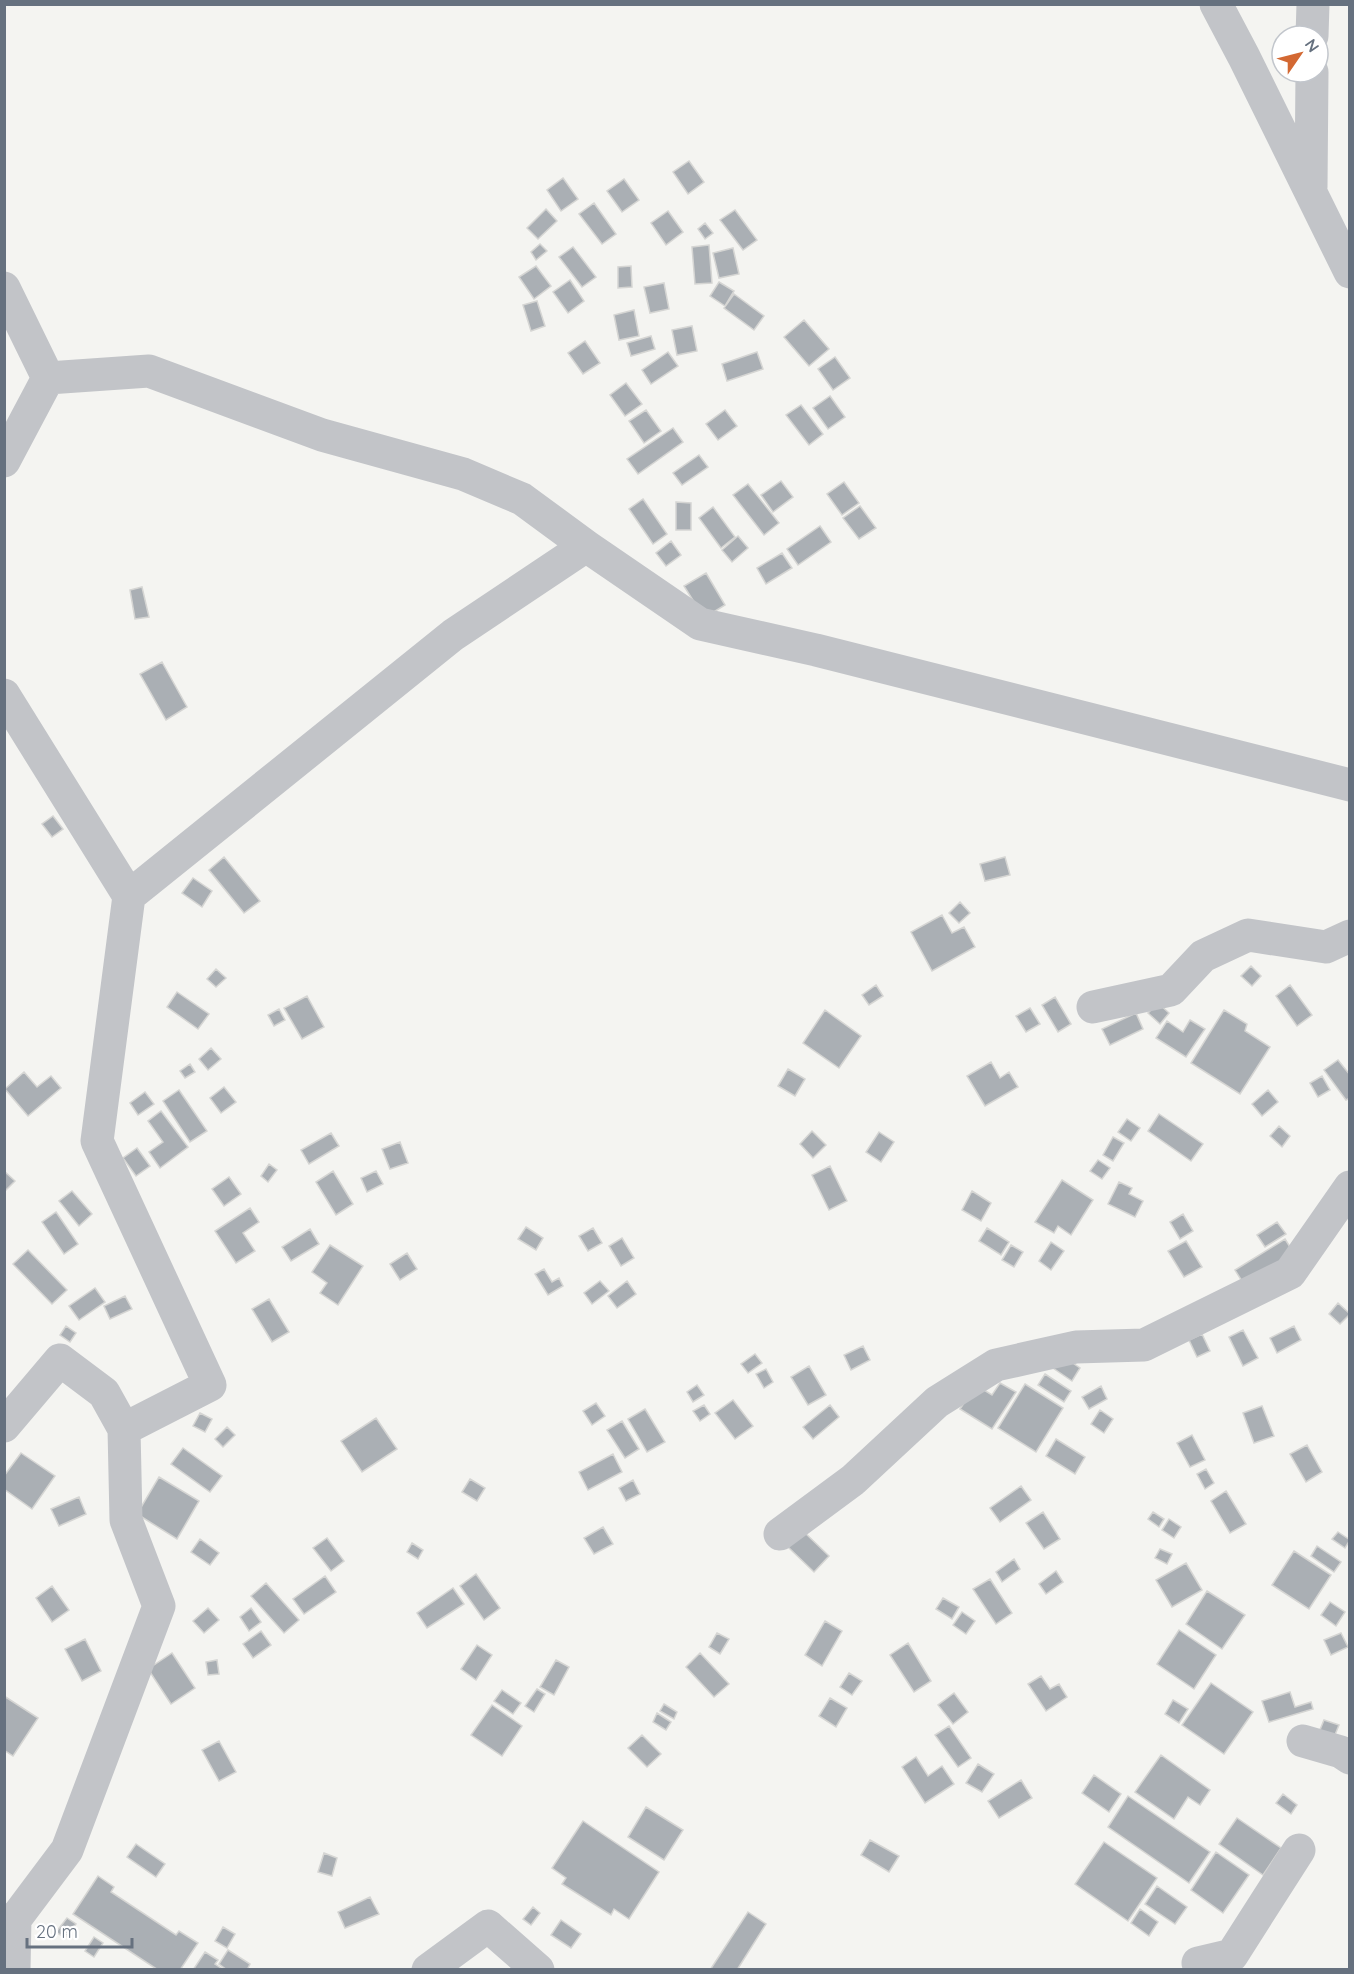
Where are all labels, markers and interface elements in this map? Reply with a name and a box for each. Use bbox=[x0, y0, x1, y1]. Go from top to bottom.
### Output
north arrow bbox=[1270, 24, 1330, 84]
text: N bbox=[1301, 35, 1324, 56]
scale bar bbox=[27, 1911, 132, 1949]
text: 20 m bbox=[36, 1920, 78, 1943]

